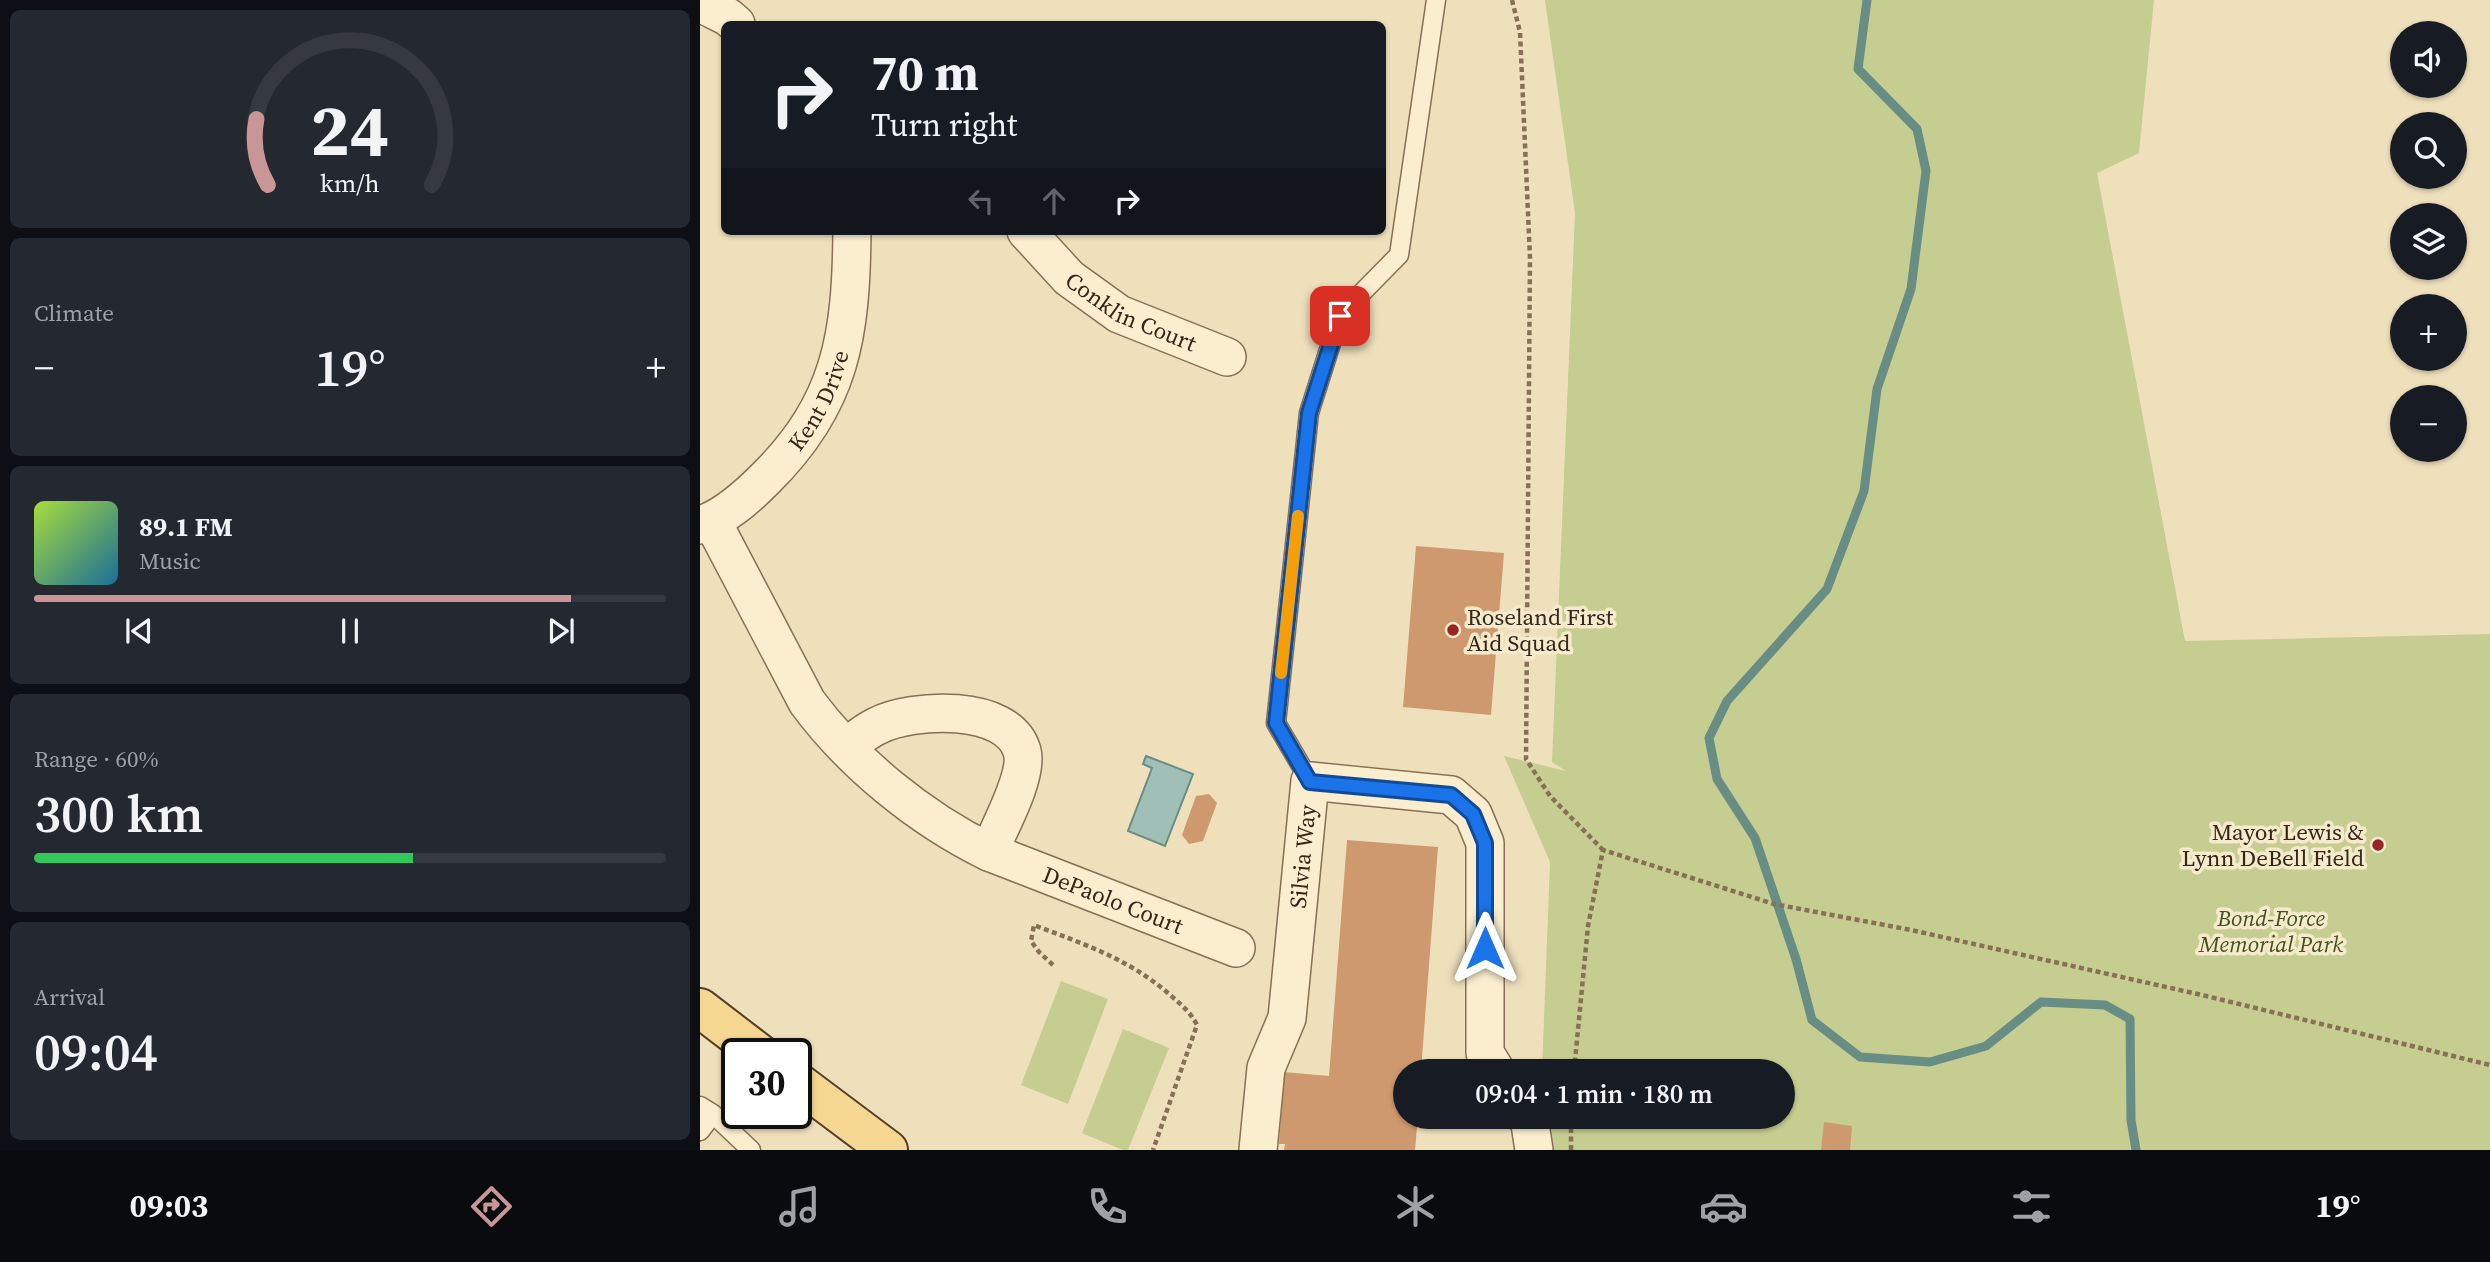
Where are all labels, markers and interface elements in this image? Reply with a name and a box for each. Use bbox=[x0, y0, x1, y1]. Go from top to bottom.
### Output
map controls bbox=[2390, 21, 2467, 462]
button: sound bbox=[2390, 21, 2467, 98]
text: 70 m bbox=[871, 39, 979, 106]
icon: right bbox=[756, 49, 847, 140]
text: 24 bbox=[311, 80, 389, 179]
text: Turn right bbox=[871, 103, 1017, 147]
button: search bbox=[2390, 112, 2467, 189]
text: km/h bbox=[320, 166, 380, 200]
icon: left bbox=[962, 182, 1000, 220]
icon: ahead bbox=[1035, 182, 1073, 220]
icon: right bbox=[1108, 182, 1146, 220]
button: layers bbox=[2390, 203, 2467, 280]
street label: Conklin Court bbox=[1059, 264, 1202, 359]
pin bbox=[1310, 286, 1370, 346]
button: + bbox=[2390, 294, 2467, 371]
text: Climate bbox=[34, 297, 114, 329]
icon: arrive bbox=[1321, 297, 1359, 335]
text: 19° bbox=[314, 332, 386, 403]
text: − bbox=[34, 342, 54, 394]
text: + bbox=[646, 342, 666, 394]
street label: Kent Drive bbox=[781, 347, 856, 457]
button: − bbox=[2390, 385, 2467, 462]
text: 89.1 FM bbox=[139, 509, 233, 545]
text: Music bbox=[139, 545, 201, 577]
place label: Roseland First Aid Squad bbox=[1467, 601, 1614, 659]
icon: previous bbox=[120, 612, 158, 650]
icon: pause bbox=[331, 612, 369, 650]
icon: next bbox=[542, 612, 580, 650]
marker: Roseland First Aid Squad bbox=[1445, 622, 1461, 638]
text: Range · 60% bbox=[34, 743, 159, 775]
text: 300 km bbox=[34, 778, 203, 849]
street label: Silvia Way bbox=[1282, 803, 1324, 910]
place label: Mayor Lewis & Lynn DeBell Field bbox=[2182, 816, 2364, 874]
marker: Mayor Lewis & Lynn DeBell Field bbox=[2370, 837, 2386, 853]
street label: DePaolo Court bbox=[1038, 858, 1188, 942]
park label: Bond-Force Memorial Park bbox=[2198, 902, 2343, 960]
position arrow bbox=[1448, 911, 1522, 985]
text: Arrival bbox=[34, 981, 105, 1013]
text: 09:04 bbox=[34, 1016, 158, 1087]
speed limit sign: 30 bbox=[721, 1038, 812, 1129]
text: 09:04 · 1 min · 180 m bbox=[1475, 1076, 1713, 1112]
icon: directions bbox=[467, 1182, 516, 1231]
icon: music bbox=[775, 1182, 824, 1231]
icon: phone bbox=[1083, 1182, 1132, 1231]
icon: climate bbox=[1391, 1182, 1440, 1231]
icon: car bbox=[1699, 1182, 1748, 1231]
icon: filters bbox=[2007, 1182, 2056, 1231]
text: 09:03 bbox=[129, 1184, 208, 1228]
text: 19° bbox=[2315, 1184, 2360, 1228]

